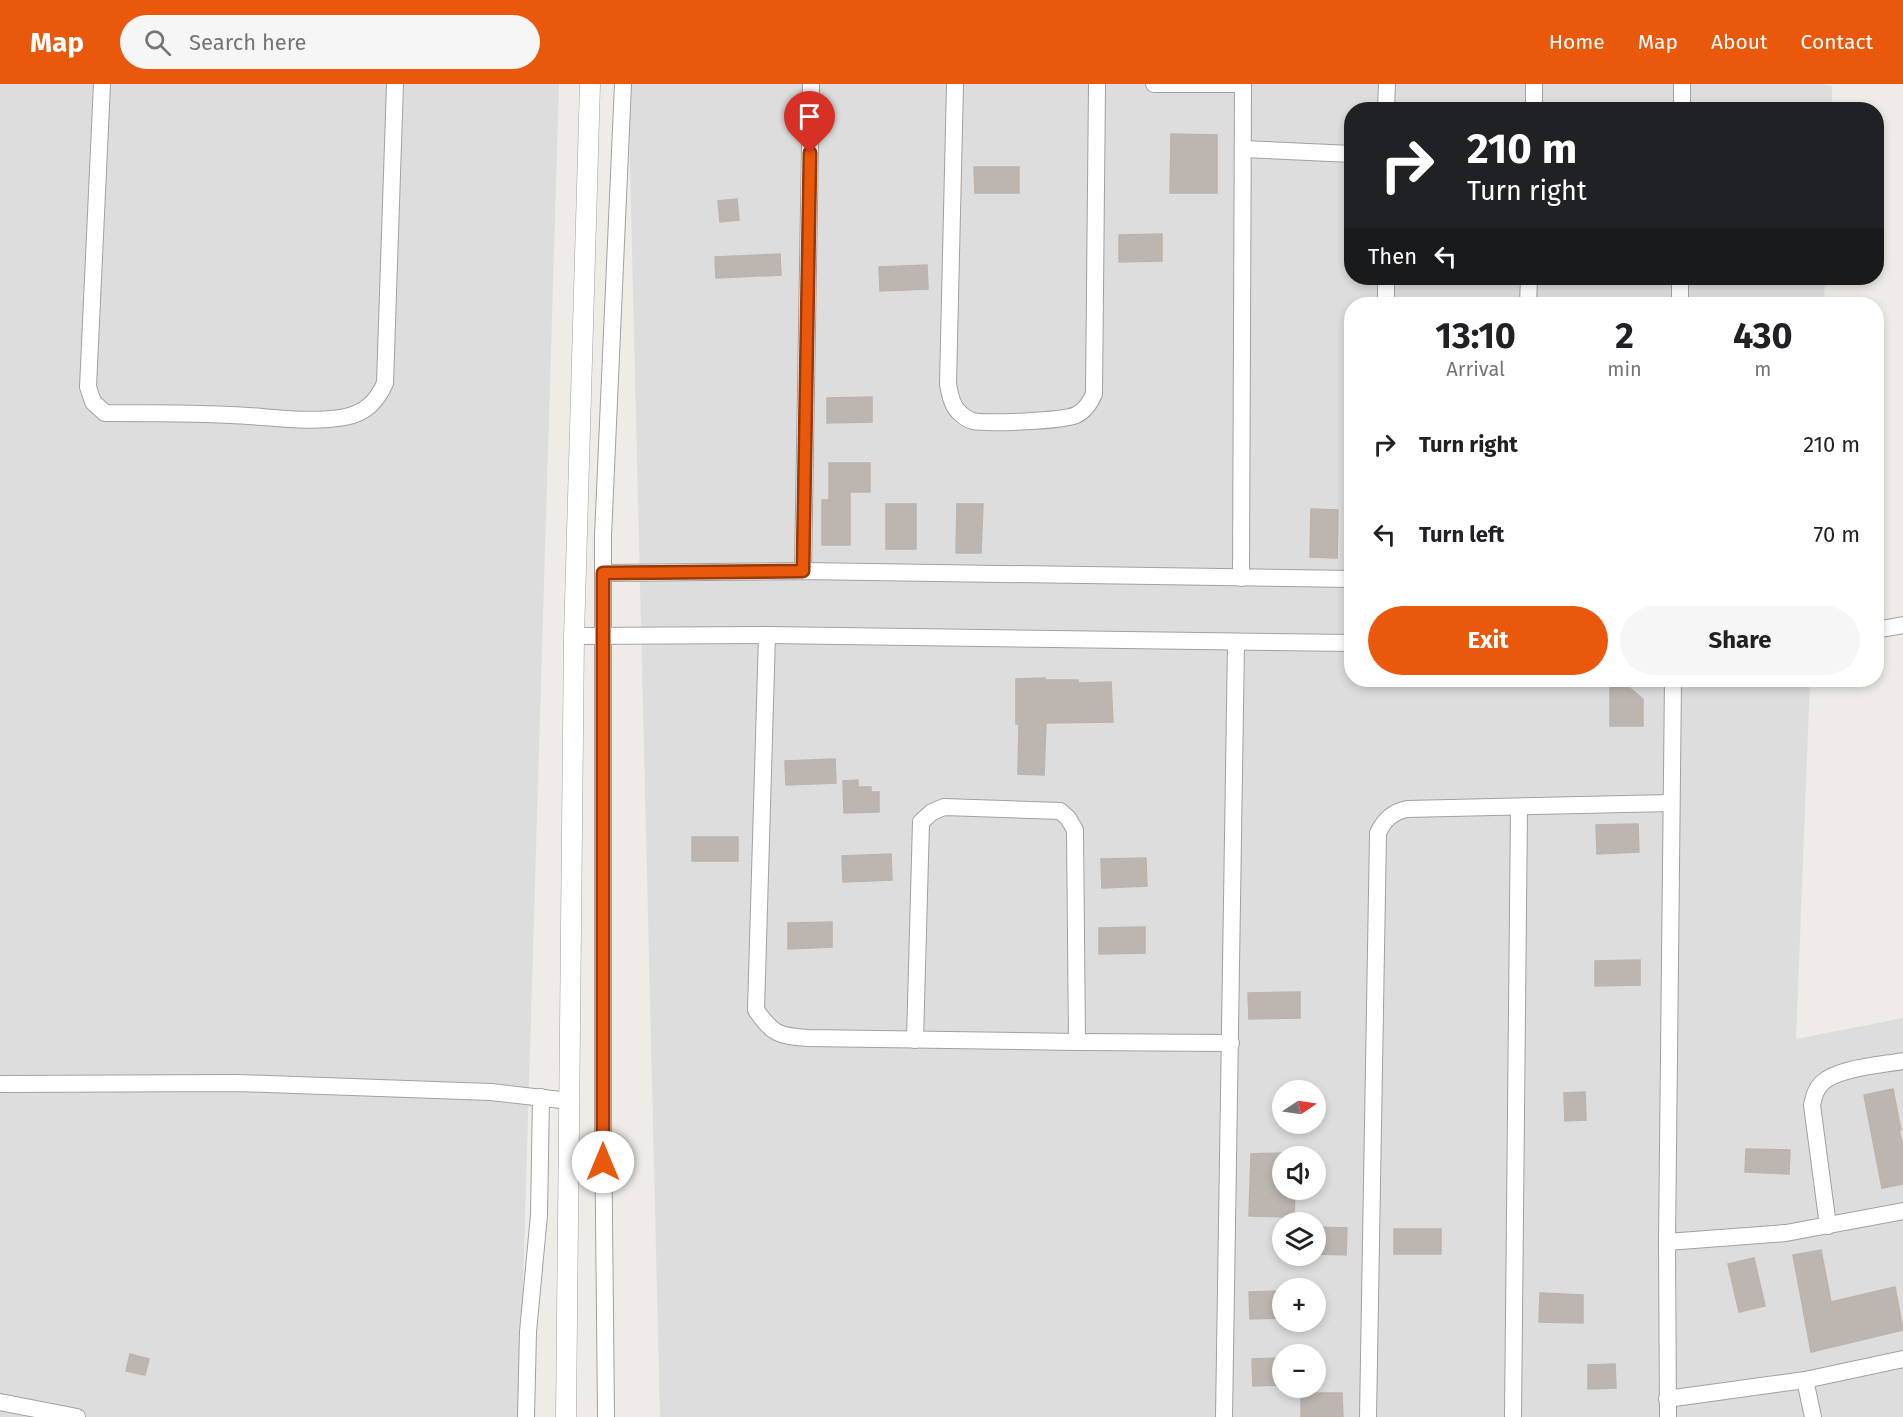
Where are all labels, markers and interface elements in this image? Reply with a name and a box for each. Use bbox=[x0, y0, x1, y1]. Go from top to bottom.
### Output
search box bbox=[120, 15, 540, 69]
text: Map bbox=[30, 26, 84, 59]
icon: search bbox=[141, 26, 174, 59]
text: Search here bbox=[189, 29, 307, 56]
text: Home bbox=[1549, 29, 1605, 55]
text: Map bbox=[1638, 29, 1678, 55]
text: About bbox=[1711, 29, 1768, 55]
text: Contact bbox=[1801, 29, 1873, 55]
pin bbox=[784, 91, 835, 153]
icon: arrive bbox=[793, 100, 826, 133]
text: 210 m bbox=[1467, 124, 1577, 174]
icon: right bbox=[1368, 126, 1446, 204]
text: Turn right bbox=[1467, 175, 1587, 207]
icon: left bbox=[1429, 240, 1462, 273]
text: Then bbox=[1368, 243, 1417, 270]
text: 13:10 bbox=[1435, 314, 1516, 358]
text: 2 bbox=[1615, 314, 1634, 358]
text: 430 bbox=[1733, 314, 1793, 358]
text: Arrival bbox=[1446, 357, 1505, 381]
text: min bbox=[1607, 357, 1642, 381]
text: m bbox=[1754, 357, 1771, 381]
icon: right bbox=[1368, 428, 1401, 461]
text: Turn right bbox=[1419, 431, 1518, 458]
text: 210 m bbox=[1803, 431, 1860, 458]
icon: left bbox=[1368, 518, 1401, 551]
text: Turn left bbox=[1419, 521, 1504, 548]
text: 70 m bbox=[1814, 521, 1860, 548]
button: Exit bbox=[1368, 606, 1608, 675]
button: Share bbox=[1620, 606, 1860, 675]
north arrow bbox=[1272, 1080, 1326, 1134]
map controls bbox=[1272, 1080, 1326, 1398]
position arrow bbox=[571, 1130, 635, 1194]
button: sound bbox=[1272, 1146, 1326, 1200]
button: layers bbox=[1272, 1212, 1326, 1266]
button: + bbox=[1272, 1278, 1326, 1332]
button: − bbox=[1272, 1344, 1326, 1398]

